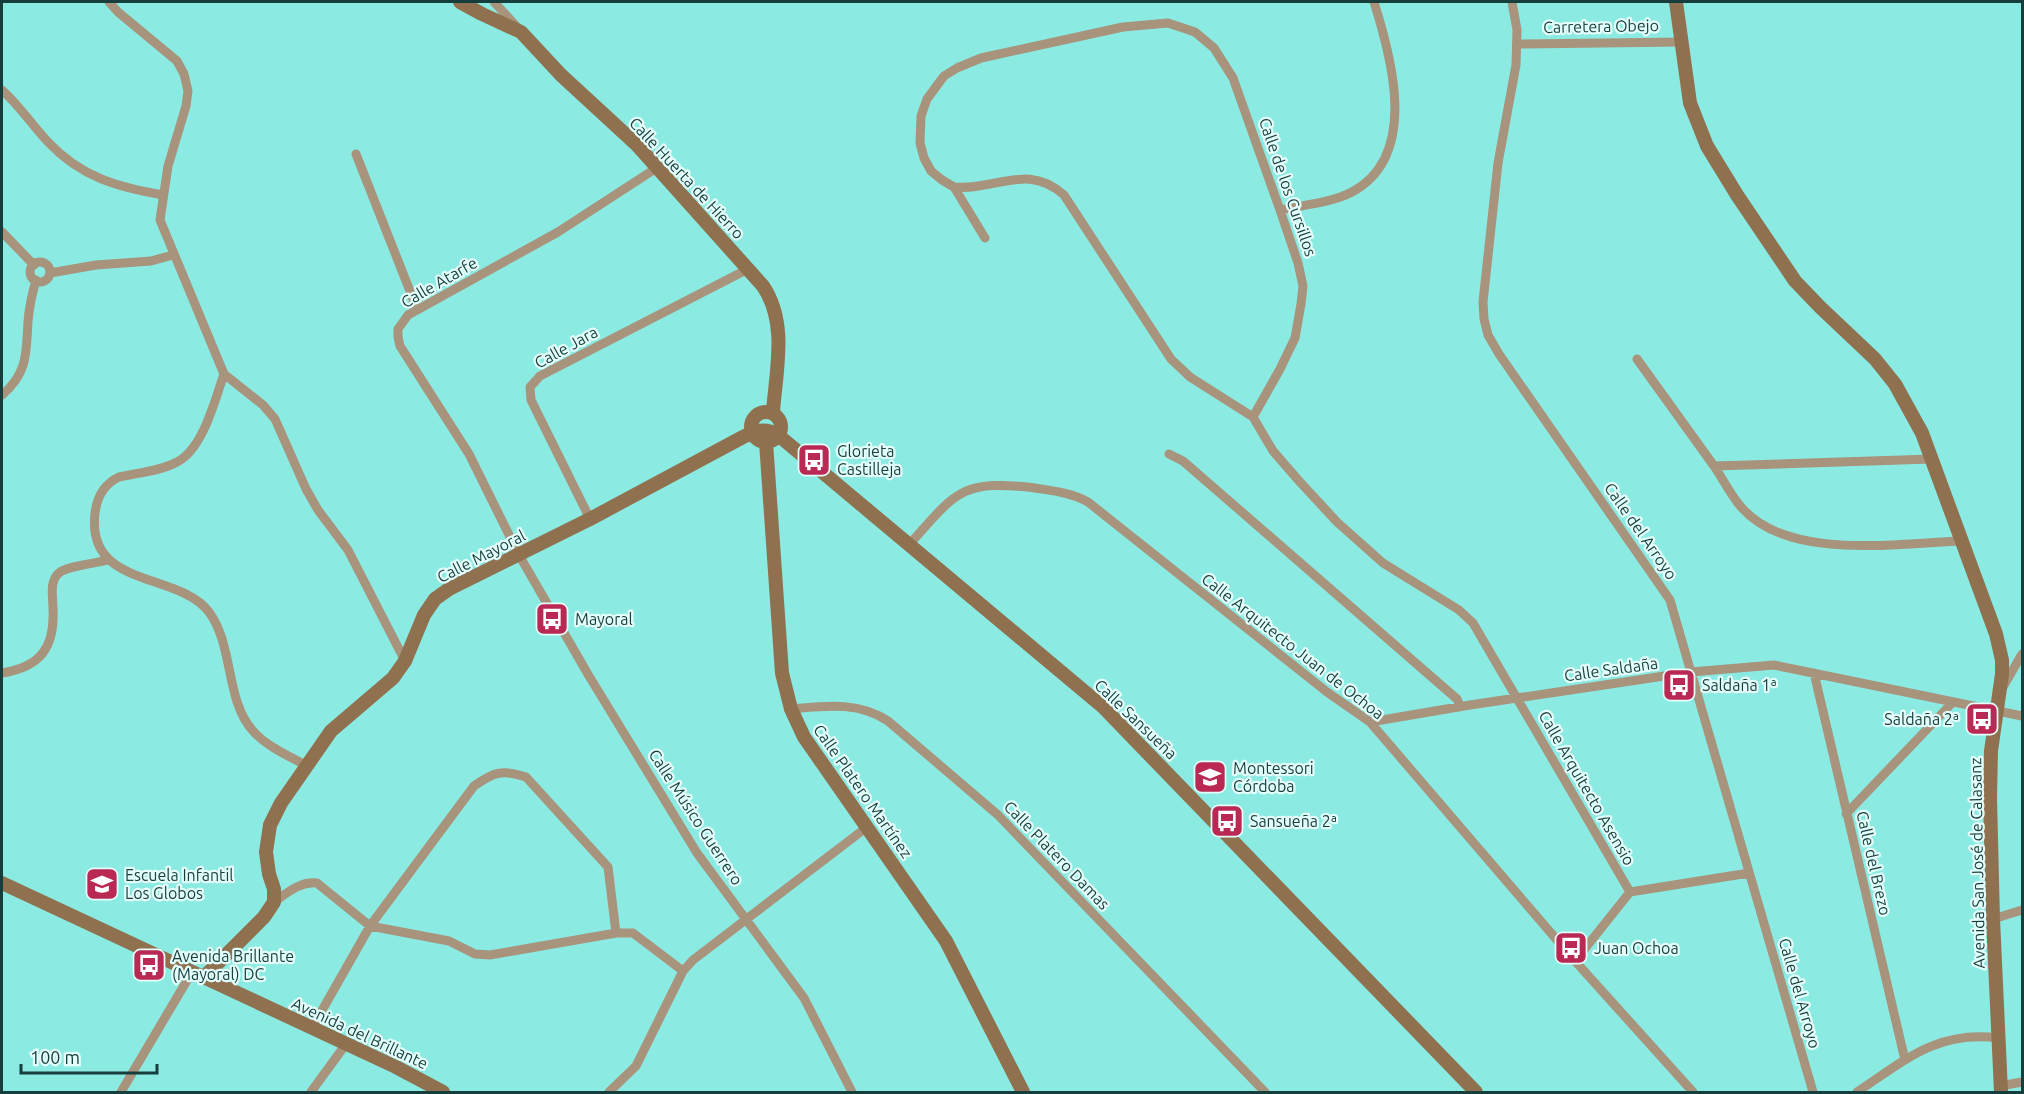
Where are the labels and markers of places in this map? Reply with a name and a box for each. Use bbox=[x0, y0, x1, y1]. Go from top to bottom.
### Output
bus stop icon: Glorieta Castilleja bbox=[796, 442, 832, 478]
place label: Glorieta Castilleja bbox=[837, 442, 902, 478]
bus stop icon: Mayoral bbox=[534, 601, 570, 637]
place label: Mayoral bbox=[575, 610, 633, 628]
bus stop icon: Saldaña 1ª bbox=[1661, 667, 1697, 703]
place label: Saldaña 1ª bbox=[1702, 676, 1777, 694]
bus stop icon: Saldaña 2ª bbox=[1964, 701, 2000, 737]
place label: Saldaña 2ª bbox=[1884, 710, 1959, 728]
school or university icon: Montessori Córdoba bbox=[1192, 759, 1228, 795]
place label: Montessori Córdoba bbox=[1233, 759, 1314, 795]
bus stop icon: Sansueña 2ª bbox=[1209, 803, 1245, 839]
place label: Sansueña 2ª bbox=[1250, 812, 1337, 830]
school or university icon: Escuela Infantil Los Globos bbox=[84, 866, 120, 902]
place label: Escuela Infantil Los Globos bbox=[125, 866, 233, 902]
bus stop icon: Juan Ochoa bbox=[1553, 930, 1589, 966]
place label: Juan Ochoa bbox=[1594, 939, 1679, 957]
bus stop icon: Avenida Brillante (Mayoral) DC bbox=[131, 947, 167, 983]
place label: Avenida Brillante (Mayoral) DC bbox=[172, 947, 294, 984]

